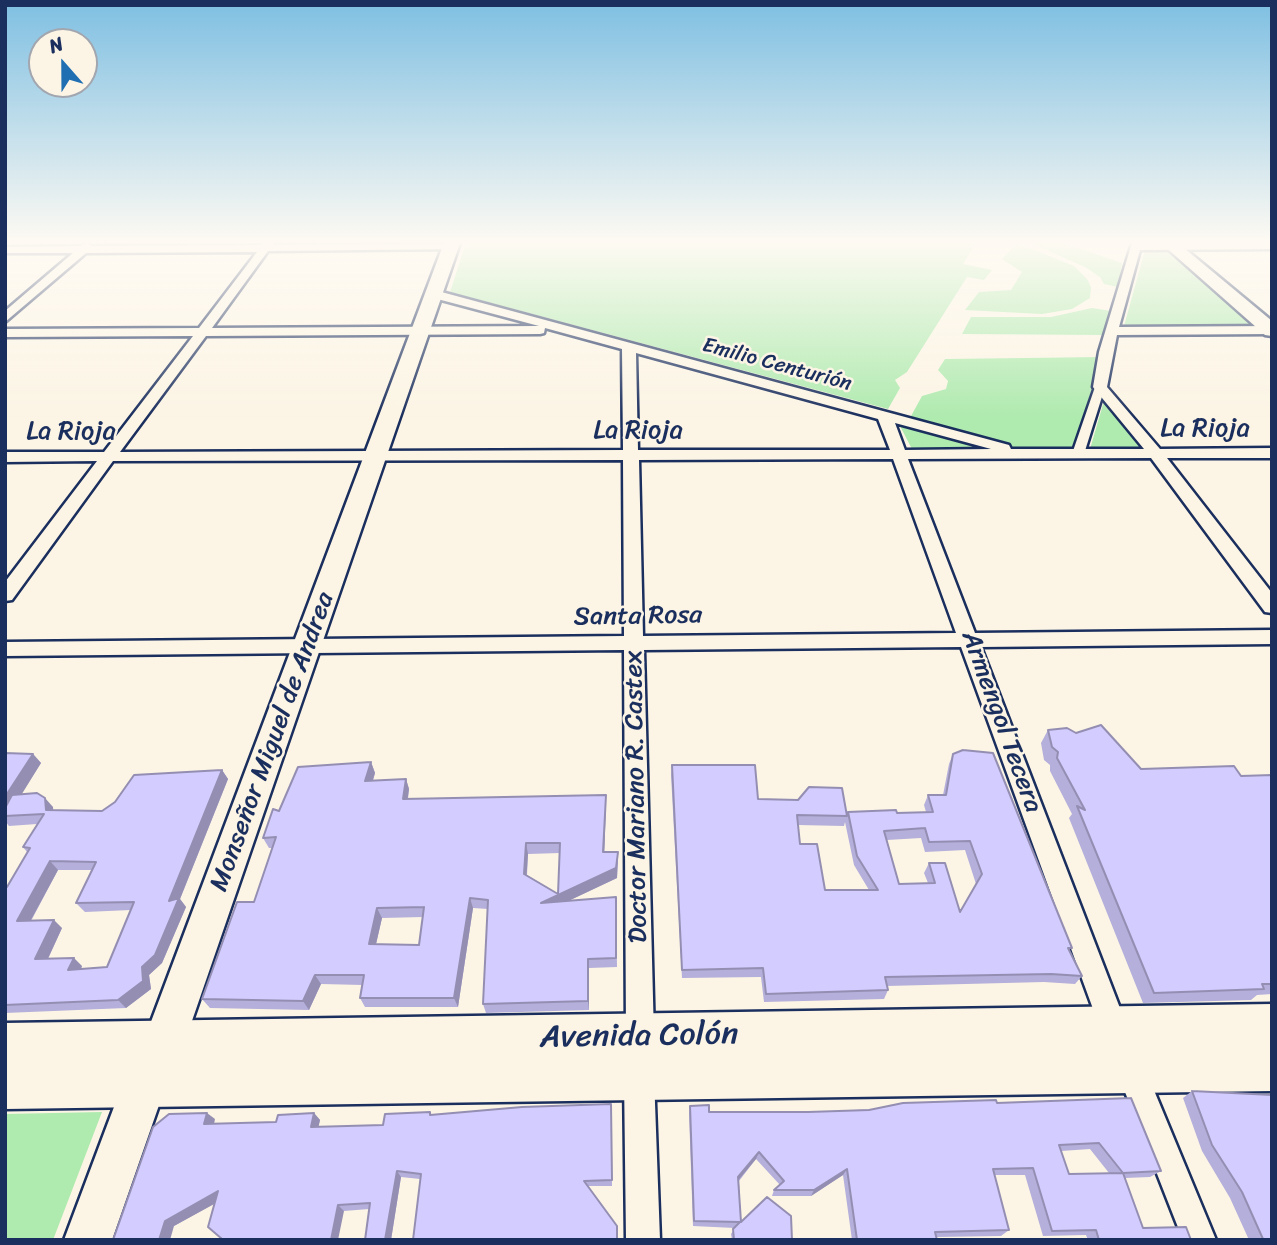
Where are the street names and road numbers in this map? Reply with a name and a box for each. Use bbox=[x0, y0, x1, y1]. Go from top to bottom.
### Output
street label: Emilio Centurión bbox=[700, 333, 854, 397]
street label: La Rioja bbox=[1160, 413, 1250, 445]
street label: La Rioja bbox=[593, 415, 683, 447]
street label: La Rioja bbox=[26, 416, 116, 448]
street label: Monseñor Miguel de Andrea bbox=[204, 588, 342, 896]
street label: Santa Rosa bbox=[573, 600, 703, 634]
street label: Armengol Tecera bbox=[954, 627, 1048, 817]
street label: Doctor Mariano R. Castex bbox=[619, 651, 655, 943]
street label: Avenida Colón bbox=[539, 1016, 739, 1058]

